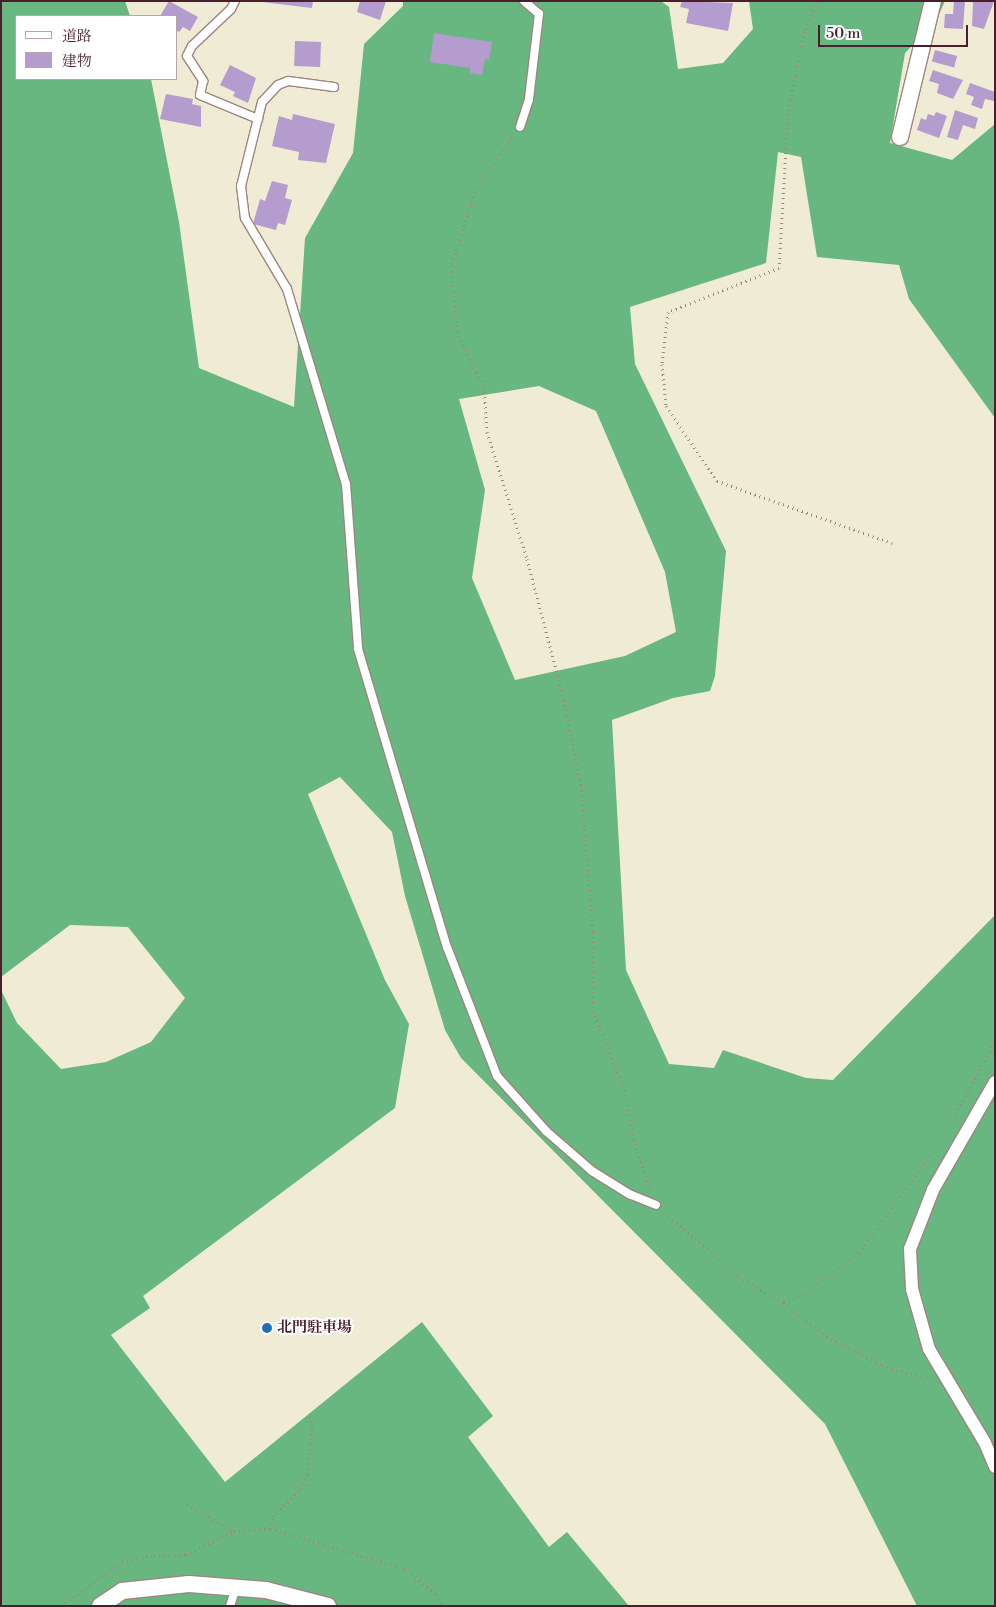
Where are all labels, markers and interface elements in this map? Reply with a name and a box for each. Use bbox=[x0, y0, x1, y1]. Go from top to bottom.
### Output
legend bbox=[15, 15, 178, 80]
scale bar bbox=[821, 15, 971, 47]
text: 50 m bbox=[826, 24, 860, 43]
text: 道路 bbox=[62, 27, 92, 46]
text: 建物 bbox=[62, 52, 92, 71]
place label: 北門駐車場 bbox=[277, 1319, 352, 1337]
marker: 北門駐車場 bbox=[261, 1322, 273, 1334]

